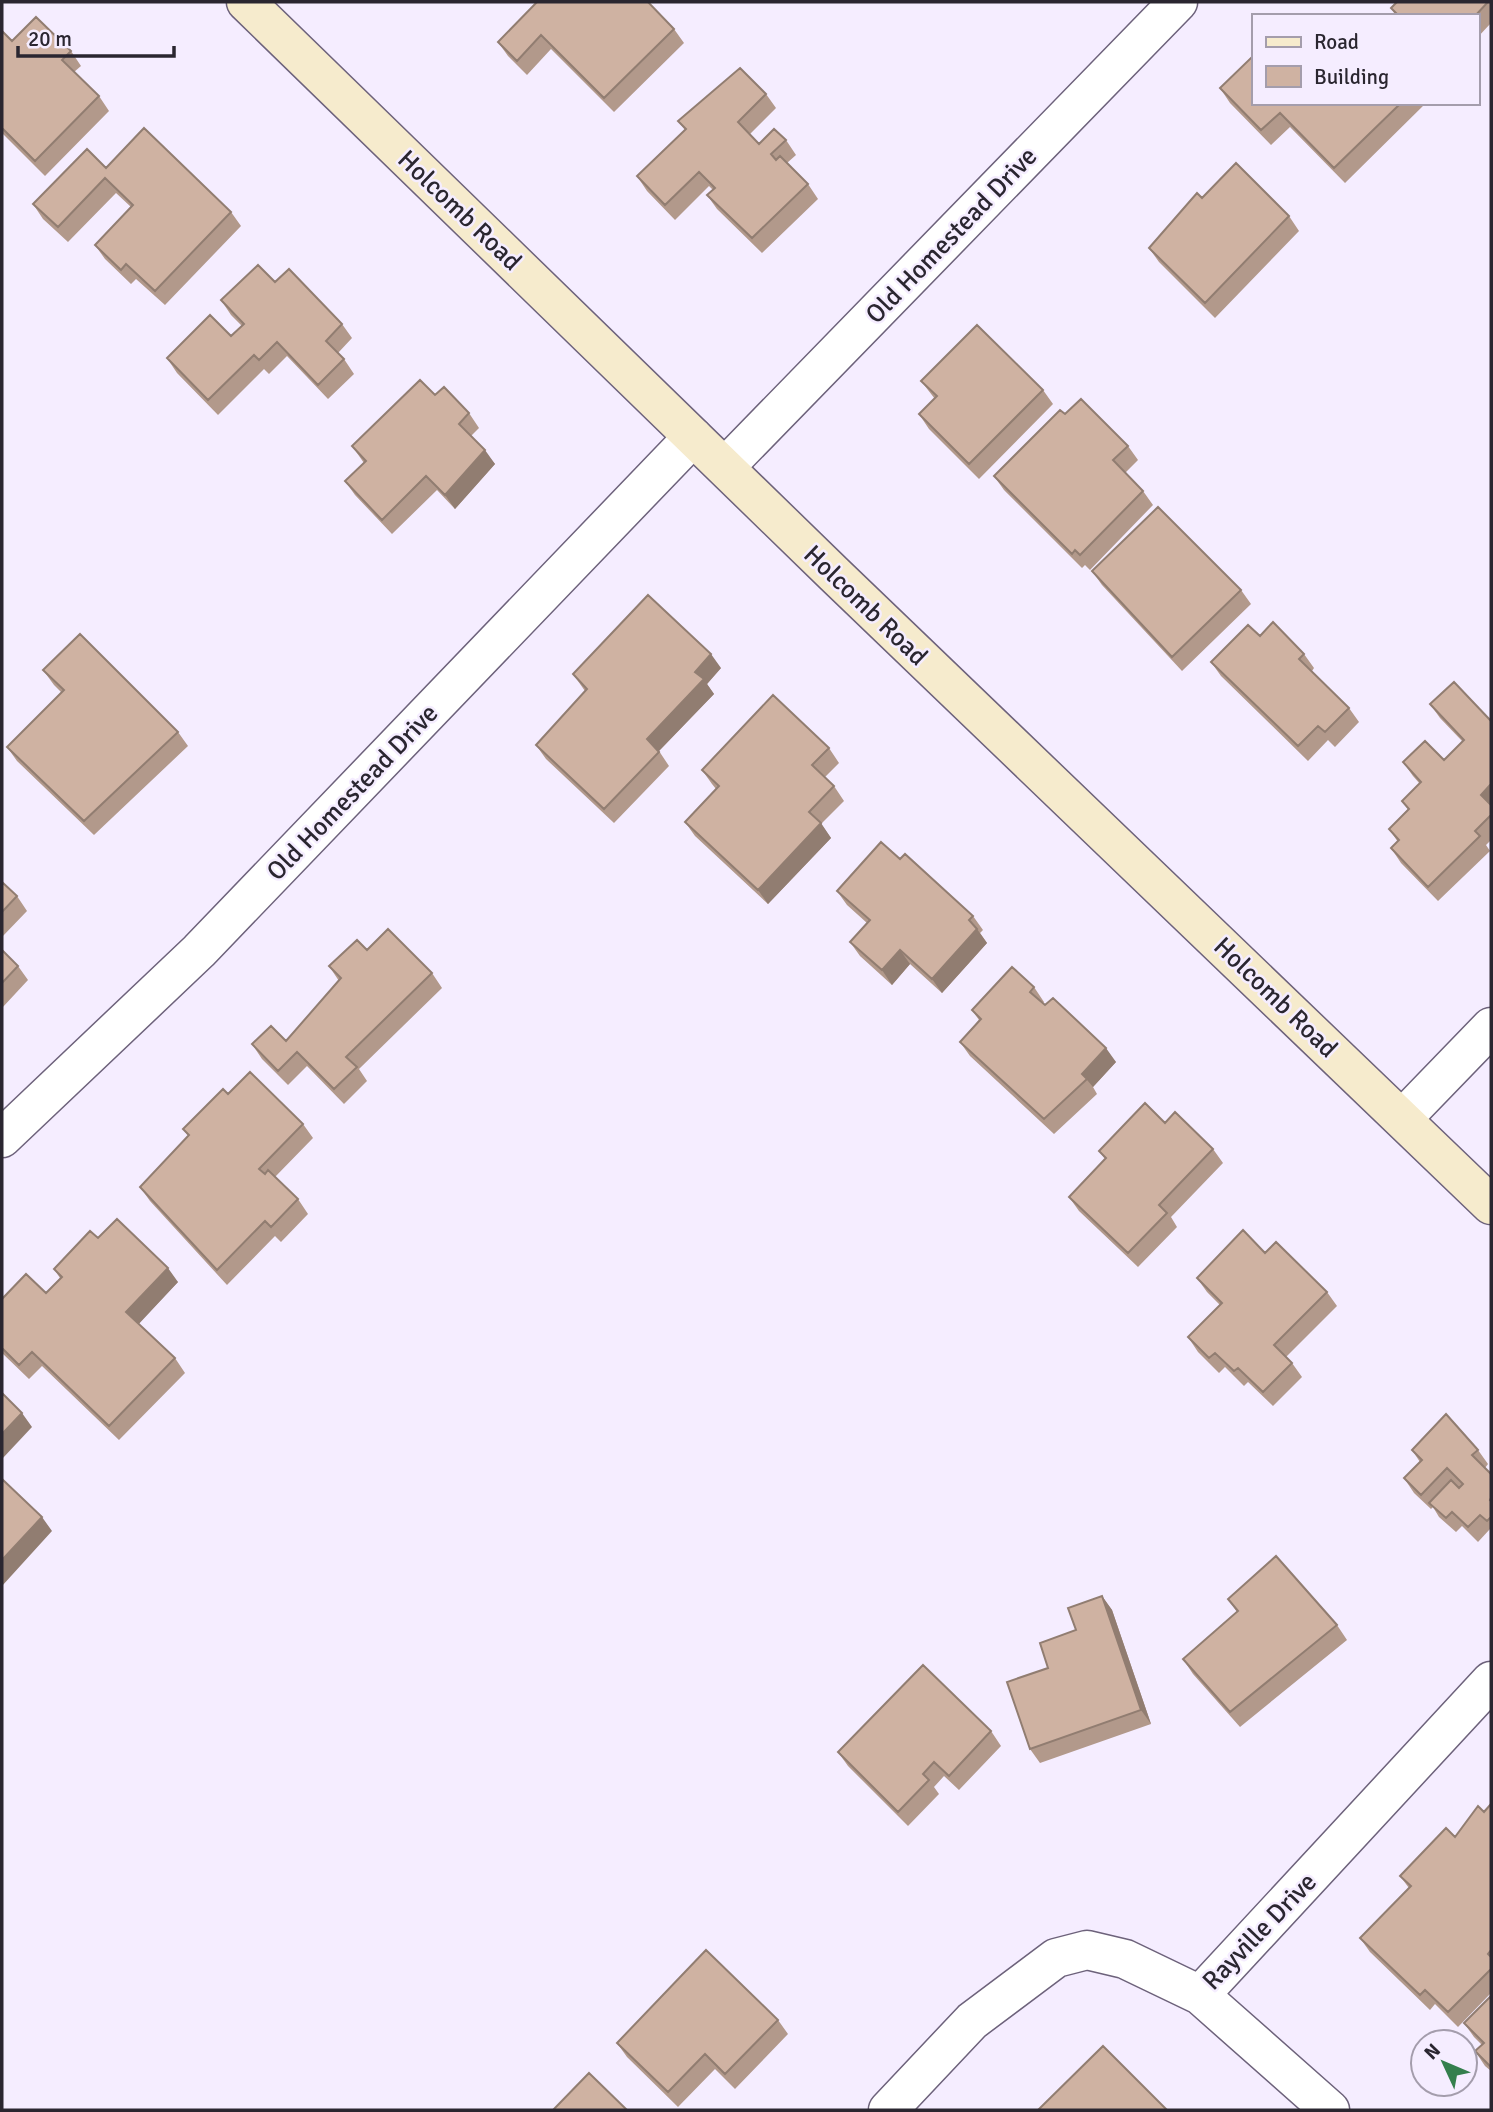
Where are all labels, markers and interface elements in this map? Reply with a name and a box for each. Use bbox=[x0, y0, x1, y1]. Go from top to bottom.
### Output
scale bar bbox=[18, 14, 173, 58]
legend bbox=[1252, 14, 1479, 105]
text: 20 m bbox=[28, 26, 72, 52]
text: Road bbox=[1314, 29, 1359, 55]
text: Building bbox=[1314, 64, 1389, 90]
street label: Old Homestead Drive bbox=[859, 141, 1044, 331]
street label: Holcomb Road bbox=[391, 144, 528, 278]
street label: Holcomb Road bbox=[797, 539, 934, 673]
street label: Old Homestead Drive bbox=[260, 698, 445, 888]
street label: Holcomb Road bbox=[1207, 931, 1344, 1065]
street label: Rayville Drive bbox=[1196, 1866, 1324, 1997]
north arrow bbox=[1409, 2028, 1479, 2098]
text: N bbox=[1419, 2039, 1446, 2065]

